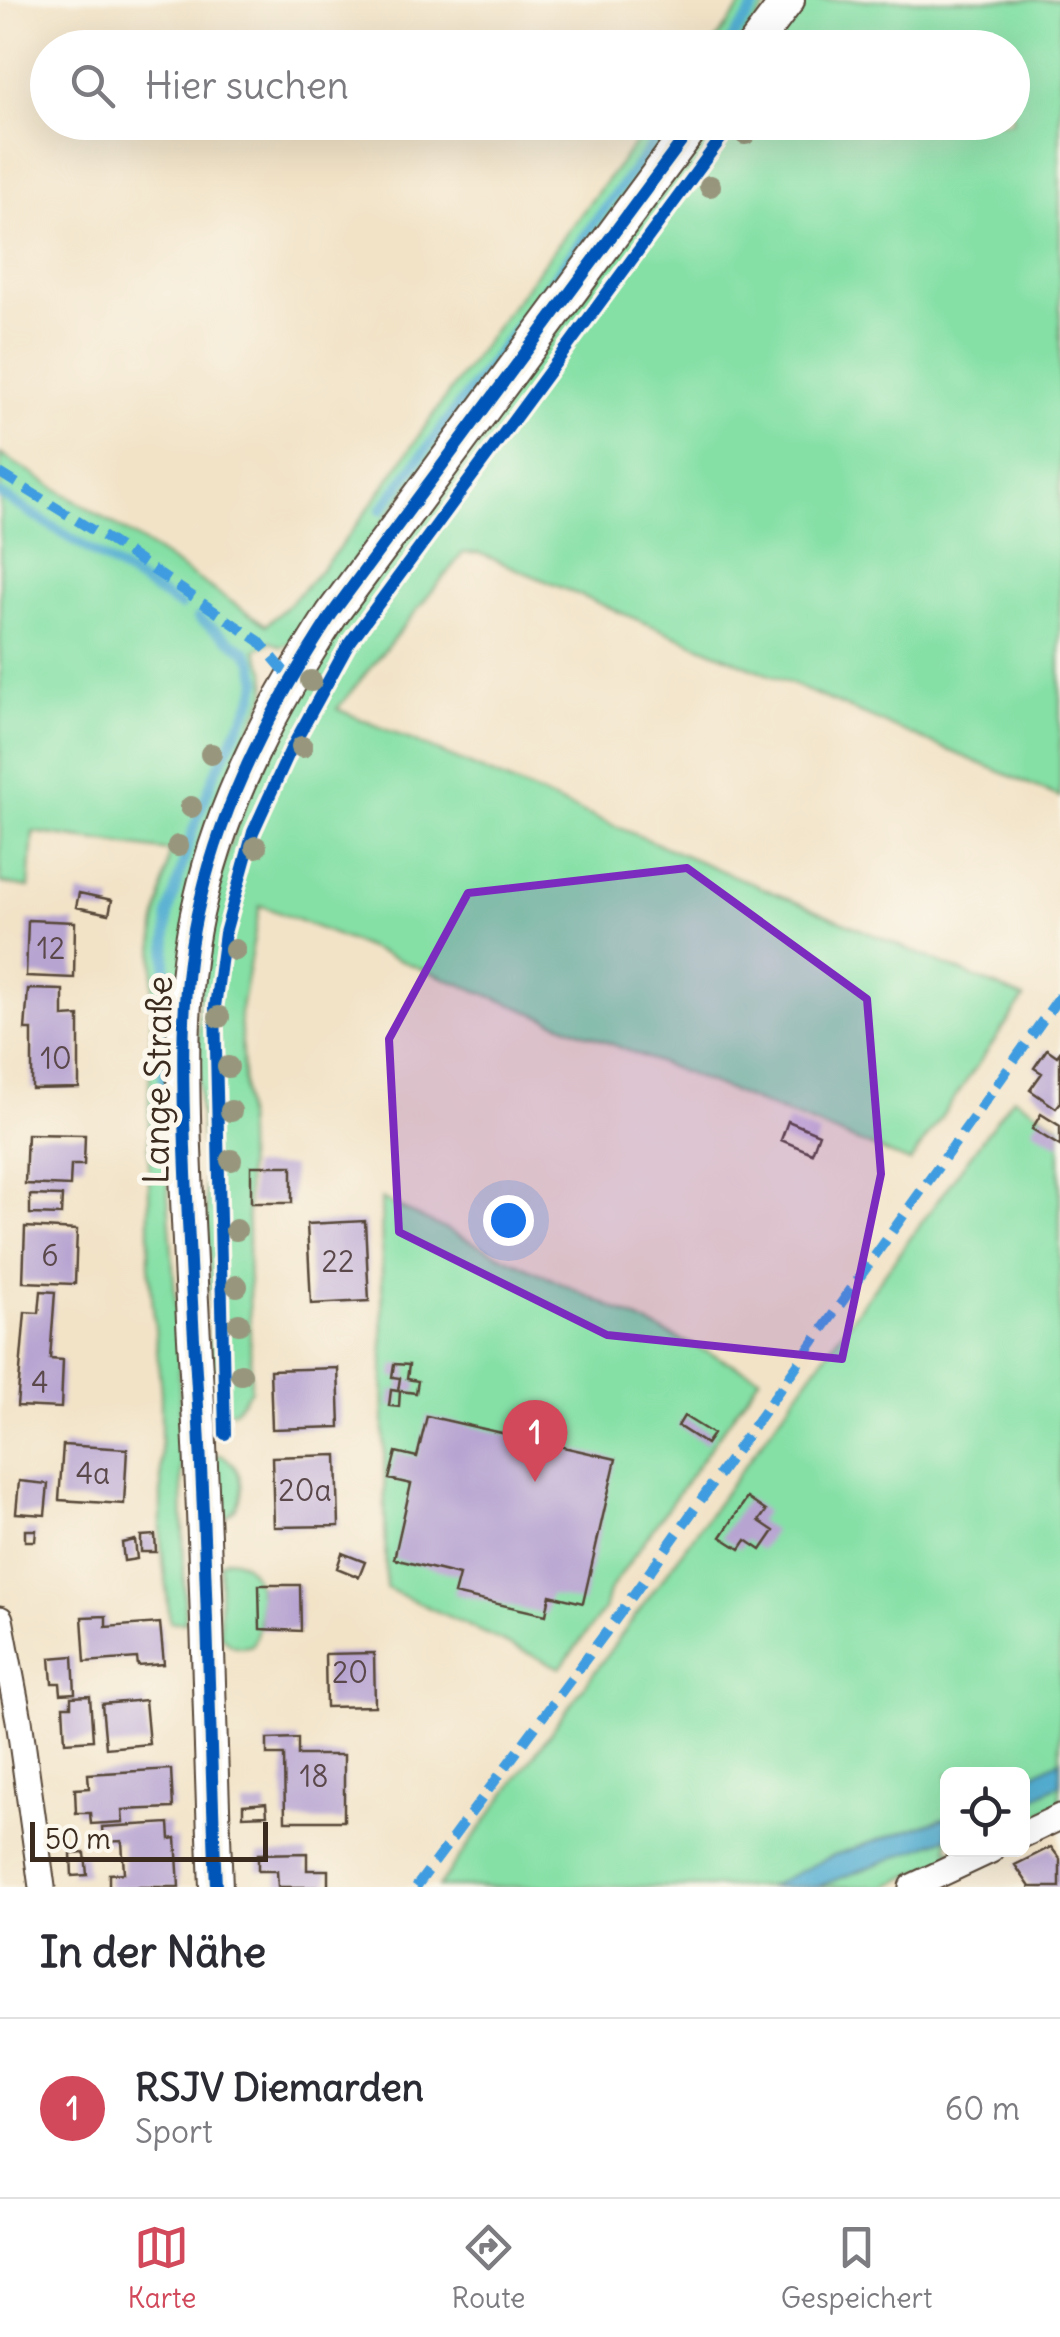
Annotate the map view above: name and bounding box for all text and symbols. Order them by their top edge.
search box [30,30,1030,140]
icon: search [65,58,120,113]
text: Hier suchen [145,62,349,109]
house number: 12 [37,929,65,967]
street label: Lange Straße [133,976,181,1184]
house number: 10 [40,1039,72,1077]
your location [483,1195,534,1246]
house number: 6 [41,1236,59,1274]
house number: 22 [322,1242,354,1280]
house number: 4 [31,1363,49,1401]
pin: 1 [502,1400,568,1482]
house number: 4a [76,1454,110,1492]
house number: 20a [278,1471,332,1509]
house number: 20 [332,1653,368,1691]
house number: 18 [299,1757,329,1795]
map controls [940,1767,1030,1857]
button: locate [940,1767,1030,1857]
scale bar [30,1817,268,1862]
text: 50 m [45,1821,111,1857]
text: In der Nähe [40,1926,266,1978]
text: RSJV Diemarden [135,2064,424,2111]
text: 1 [66,2088,79,2129]
text: 60 m [945,2088,1020,2129]
text: Sport [135,2111,213,2152]
tab: Karte [128,2220,196,2316]
tab: Route [452,2220,525,2316]
tab: Gespeichert [781,2220,932,2316]

